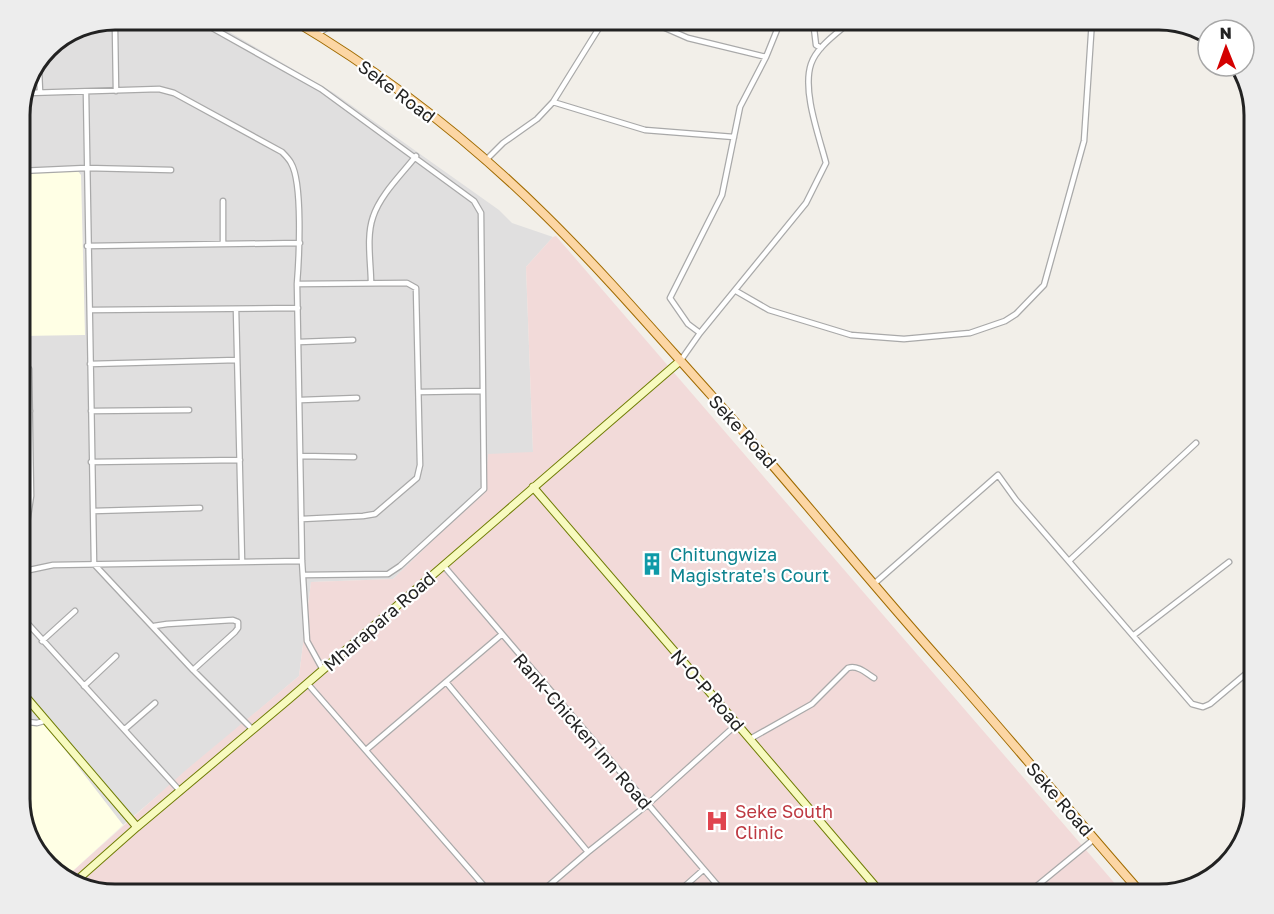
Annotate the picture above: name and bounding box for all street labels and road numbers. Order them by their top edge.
street label: Seke Road [354,55,440,127]
street label: Seke Road [704,390,782,472]
street label: Mharapara Road [319,567,439,675]
street label: N-O-P Road [667,645,749,735]
street label: Rank-Chicken Inn Road [509,648,657,814]
street label: Seke Road [1022,758,1098,840]

